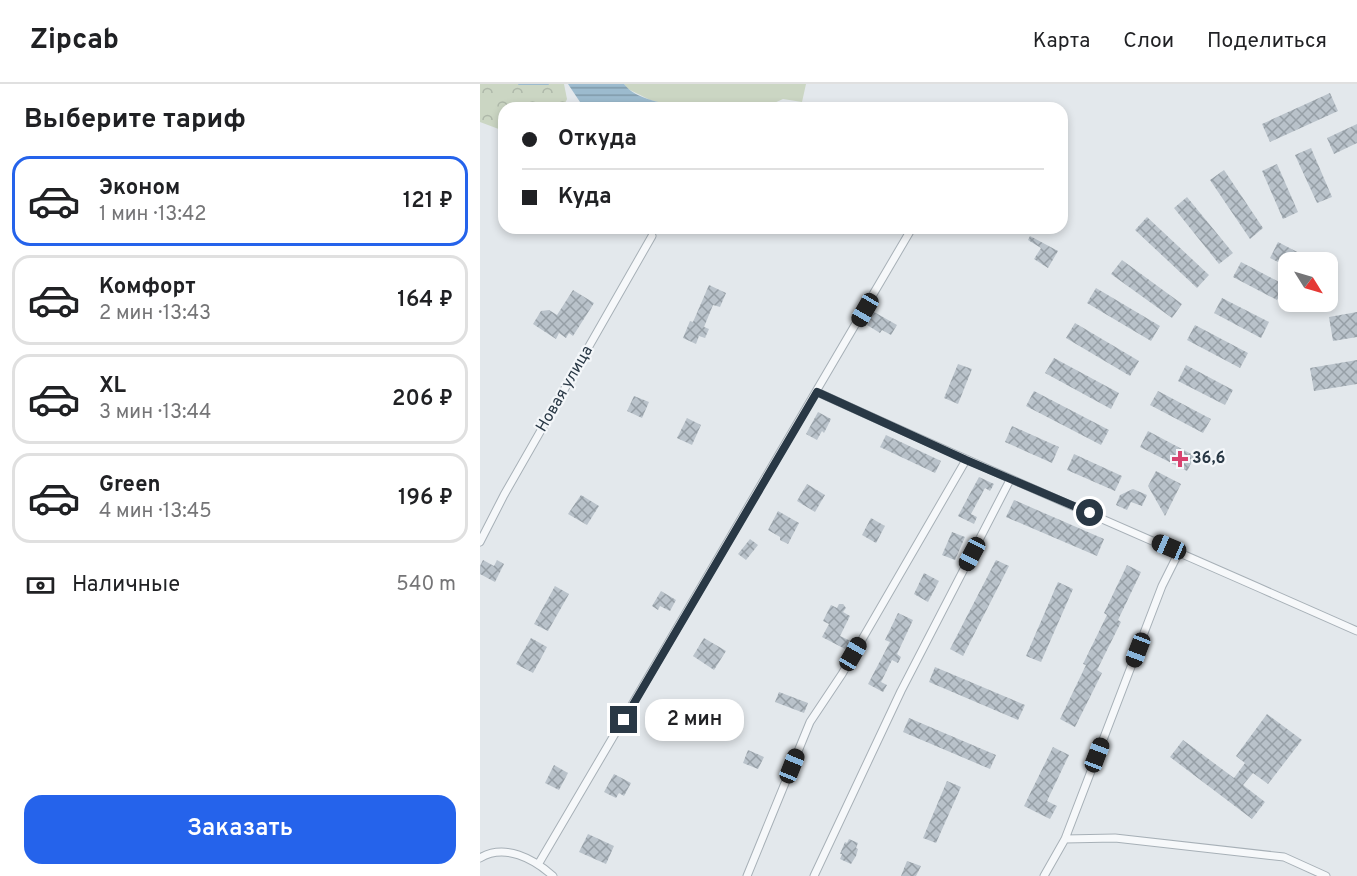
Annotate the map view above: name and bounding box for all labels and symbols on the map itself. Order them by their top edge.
north arrow [1278,252,1338,312]
car [848,290,882,330]
street label: Новая улица [532,342,598,436]
place label: 36,6 [1192,449,1225,469]
marker: 36,6 [1173,452,1187,466]
route start [1076,499,1103,526]
car [1149,532,1189,562]
car [956,534,988,574]
car [1123,630,1153,670]
car [836,634,870,674]
callout: 2 мин [645,699,744,741]
route end [610,706,637,733]
car [1082,735,1112,775]
car [777,746,807,786]

